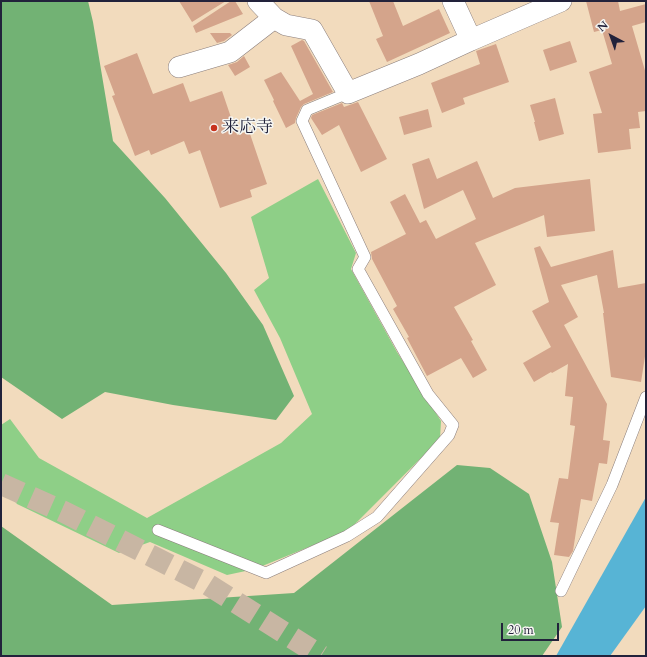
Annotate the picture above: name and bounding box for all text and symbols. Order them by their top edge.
north arrow [591,16,631,56]
text: N [594,18,611,35]
place label: 来応寺 [222,118,273,138]
marker: 来応寺 [209,123,219,133]
scale bar [503,615,561,641]
text: 20 m [508,622,534,638]

